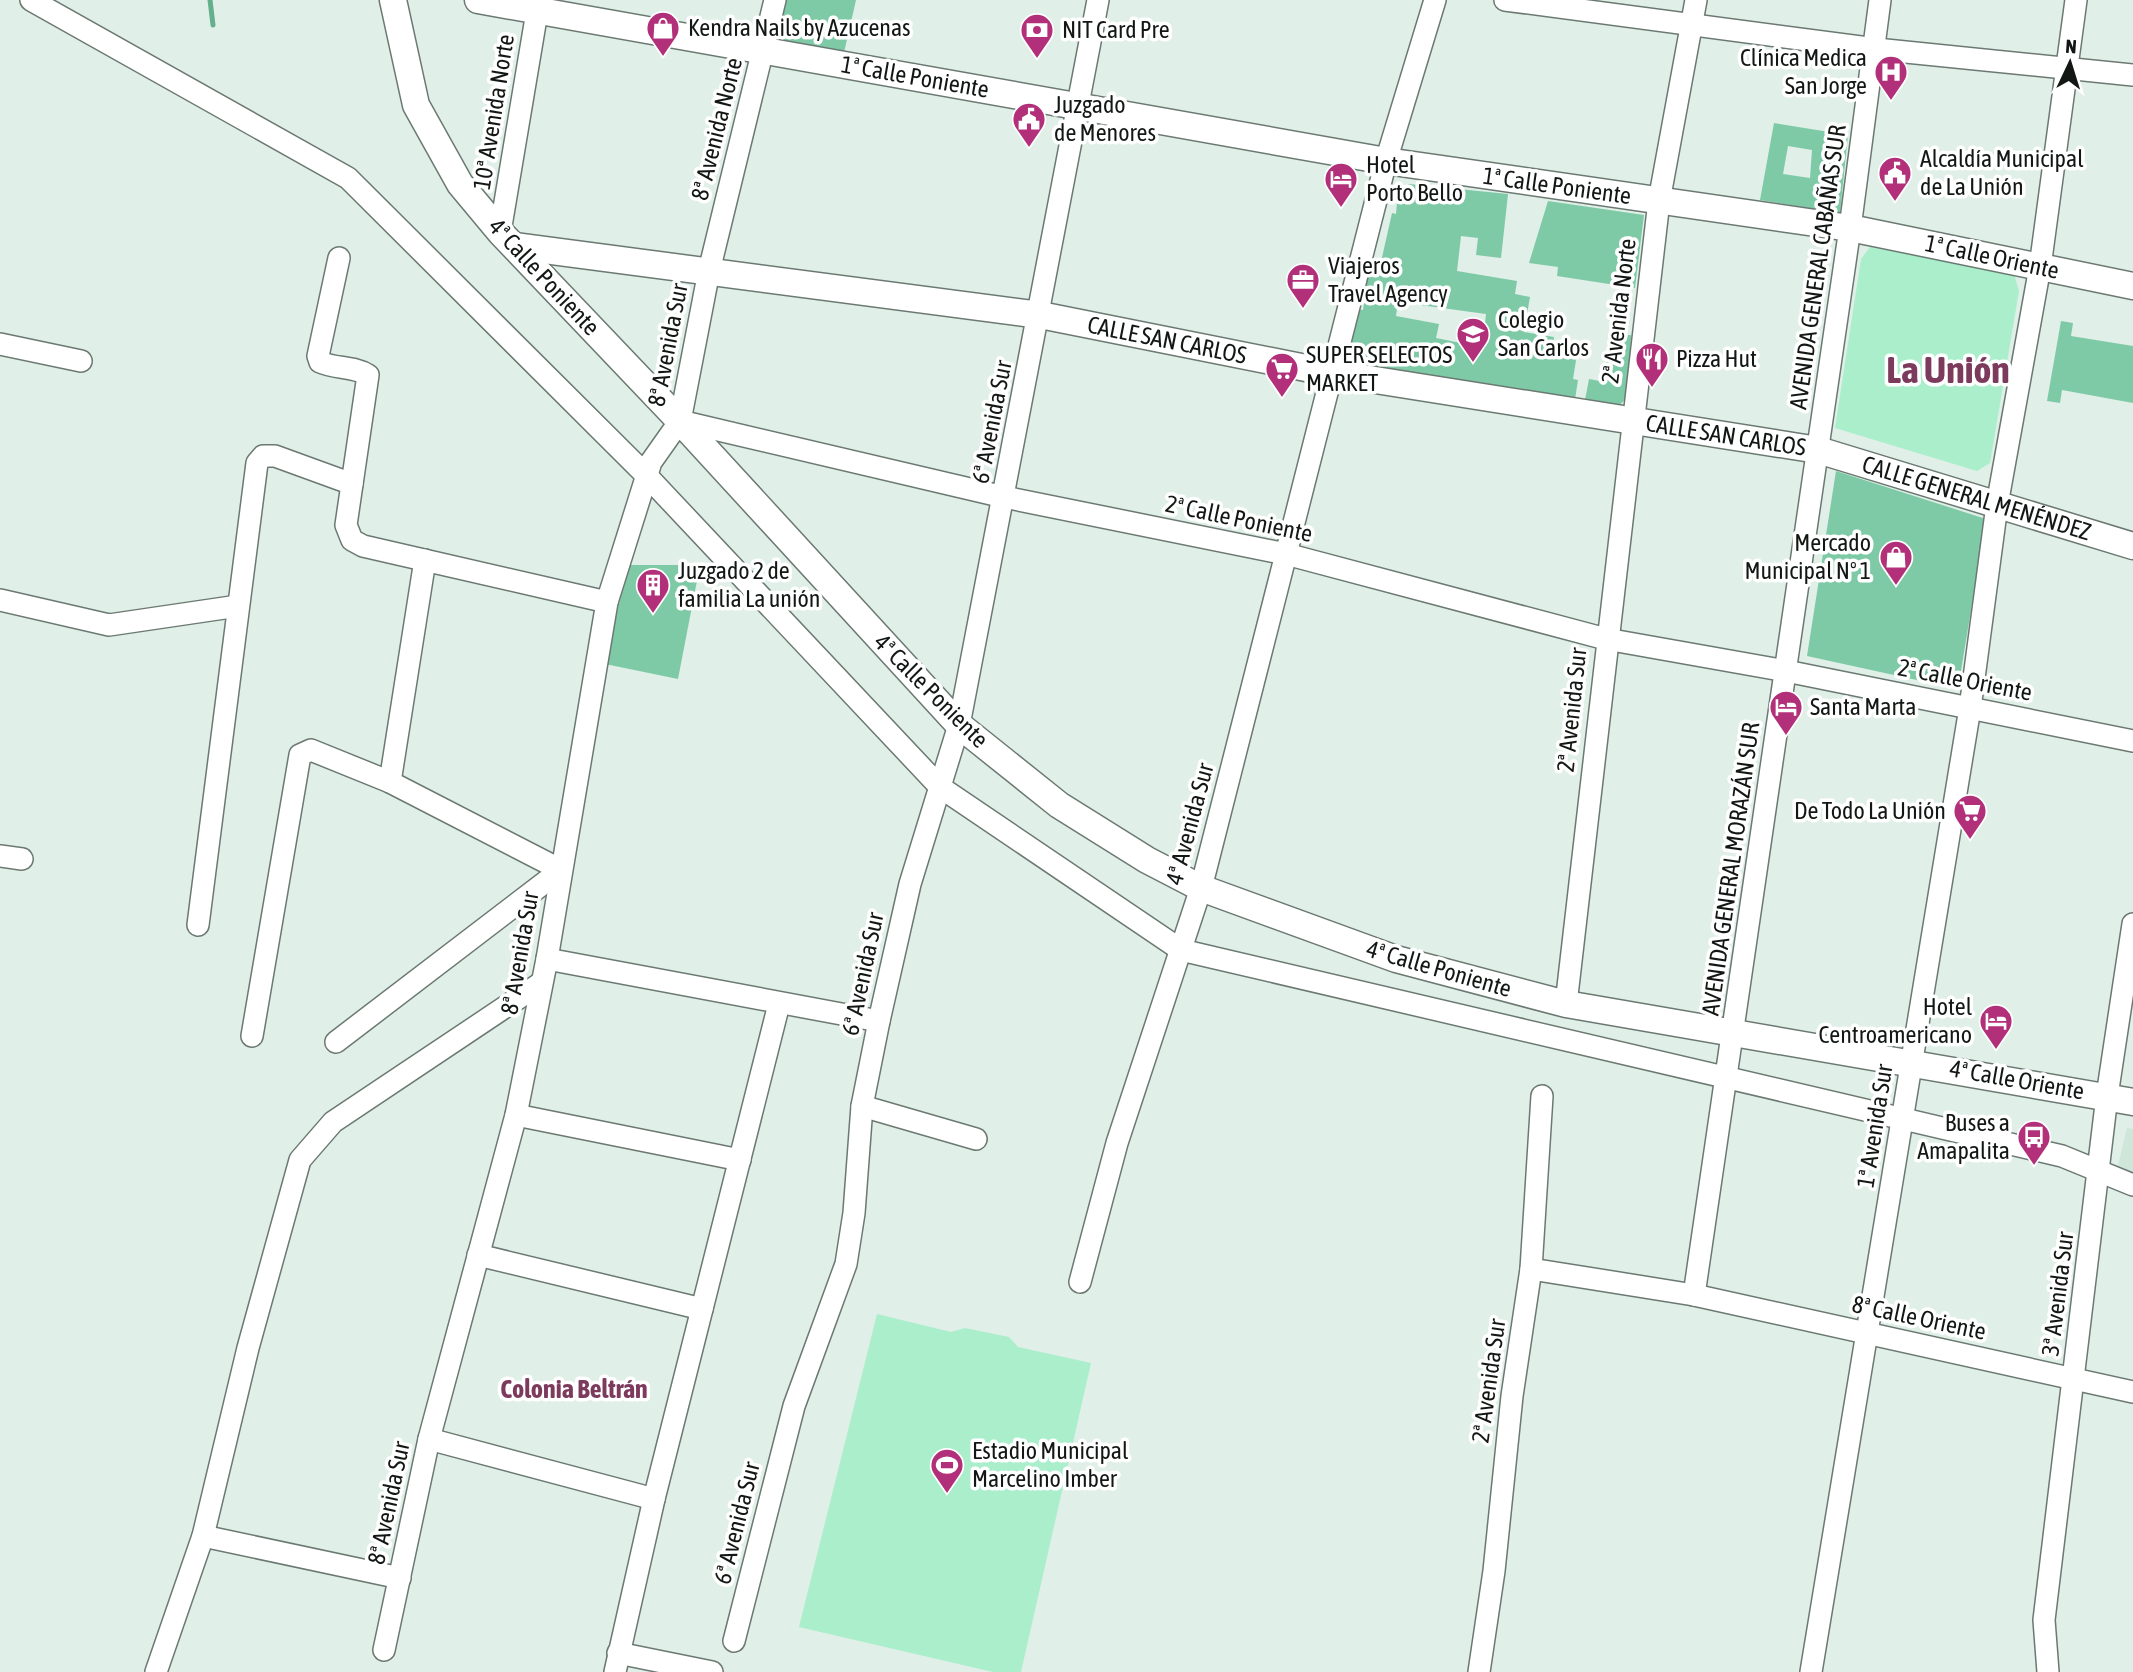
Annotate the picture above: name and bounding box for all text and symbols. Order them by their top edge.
shop icon: Kendra Nails by Azucenas [644,9,682,58]
bank icon: NIT Card Pre [1018,11,1056,60]
place label: Kendra Nails by Azucenas [688,14,911,41]
place label: NIT Card Pre [1062,16,1170,43]
north arrow [2035,28,2105,98]
street label: 10ª Avenida Norte [468,32,519,192]
text: N [2065,35,2078,57]
place label: Clínica Medica San Jorge [1740,44,1867,99]
street label: 1ª Calle Poniente [839,50,991,103]
hospital icon: Clínica Medica San Jorge [1872,53,1910,102]
street label: 8ª Avenida Norte [686,55,747,203]
place label: Juzgado de Menores [1054,91,1156,146]
public building icon: Juzgado de Menores [1010,100,1048,149]
street label: AVENIDA GENERAL CABAÑAS SUR [1784,123,1851,411]
place label: Alcaldía Municipal de La Unión [1920,145,2084,200]
place label: Hotel Porto Bello [1366,151,1463,206]
public building icon: Alcaldía Municipal de La Unión [1876,154,1914,203]
hotel icon: Hotel Porto Bello [1322,160,1360,209]
street label: 1ª Calle Poniente [1481,162,1633,209]
street label: 4ª Calle Poniente [484,213,605,340]
street label: 1ª Calle Oriente [1923,229,2061,284]
street label: 2ª Avenida Norte [1596,237,1641,385]
place label: Viajeros Travel Agency [1328,252,1448,307]
office icon: Viajeros Travel Agency [1284,261,1322,310]
street label: 8ª Avenida Sur [642,280,693,409]
place label: Colegio San Carlos [1498,306,1589,361]
street label: CALLE SAN CARLOS [1085,311,1249,369]
school or university icon: Colegio San Carlos [1454,315,1492,364]
restaurant icon: Pizza Hut [1633,340,1671,389]
place label: SUPER SELECTOS MARKET [1306,341,1452,396]
place label: Pizza Hut [1676,345,1757,372]
district label: La Unión [1886,348,2010,391]
supermarket icon: SUPER SELECTOS MARKET [1263,350,1301,399]
street label: 6ª Avenida Sur [966,357,1017,486]
street label: CALLE SAN CARLOS [1644,409,1808,461]
street label: CALLE GENERAL MENÉNDEZ [1859,450,2095,545]
street label: 2ª Calle Poniente [1163,490,1315,547]
place label: Mercado Municipal Nº 1 [1744,529,1871,584]
shop icon: Mercado Municipal Nº 1 [1877,538,1915,587]
place label: Juzgado 2 de familia La unión [678,557,820,612]
building icon: Juzgado 2 de familia La unión [634,566,672,615]
street label: 4ª Calle Poniente [869,628,994,753]
street label: 2ª Avenida Sur [1552,646,1592,773]
street label: 2ª Calle Oriente [1896,653,2034,706]
hotel icon: Santa Marta [1767,688,1805,737]
place label: Santa Marta [1810,693,1916,720]
street label: AVENIDA GENERAL MORAZÁN SUR [1697,721,1764,1017]
street label: 4ª Avenida Sur [1160,759,1219,888]
supermarket icon: De Todo La Unión [1951,792,1989,841]
place label: De Todo La Unión [1794,797,1946,824]
street label: 8ª Avenida Sur [495,888,544,1017]
street label: 6ª Avenida Sur [836,909,889,1038]
street label: 4ª Calle Poniente [1364,935,1515,1002]
place label: Hotel Centroamericano [1818,993,1973,1048]
hotel icon: Hotel Centroamericano [1977,1002,2015,1051]
street label: 4ª Calle Oriente [1948,1054,2086,1105]
street label: 1ª Avenida Sur [1851,1061,1898,1190]
place label: Buses a Amapalita [1917,1109,2010,1164]
bus stop icon: Buses a Amapalita [2015,1118,2053,1167]
street label: 3ª Avenida Sur [2037,1229,2079,1357]
street label: 8ª Calle Oriente [1850,1290,1988,1345]
street label: 2ª Avenida Sur [1466,1316,1511,1445]
district label: Colonia Beltrán [500,1374,648,1404]
place label: Estadio Municipal Marcelino Imber [972,1437,1129,1492]
street label: 8ª Avenida Sur [362,1438,415,1567]
sports icon: Estadio Municipal Marcelino Imber [928,1446,966,1495]
street label: 6ª Avenida Sur [708,1458,765,1587]

